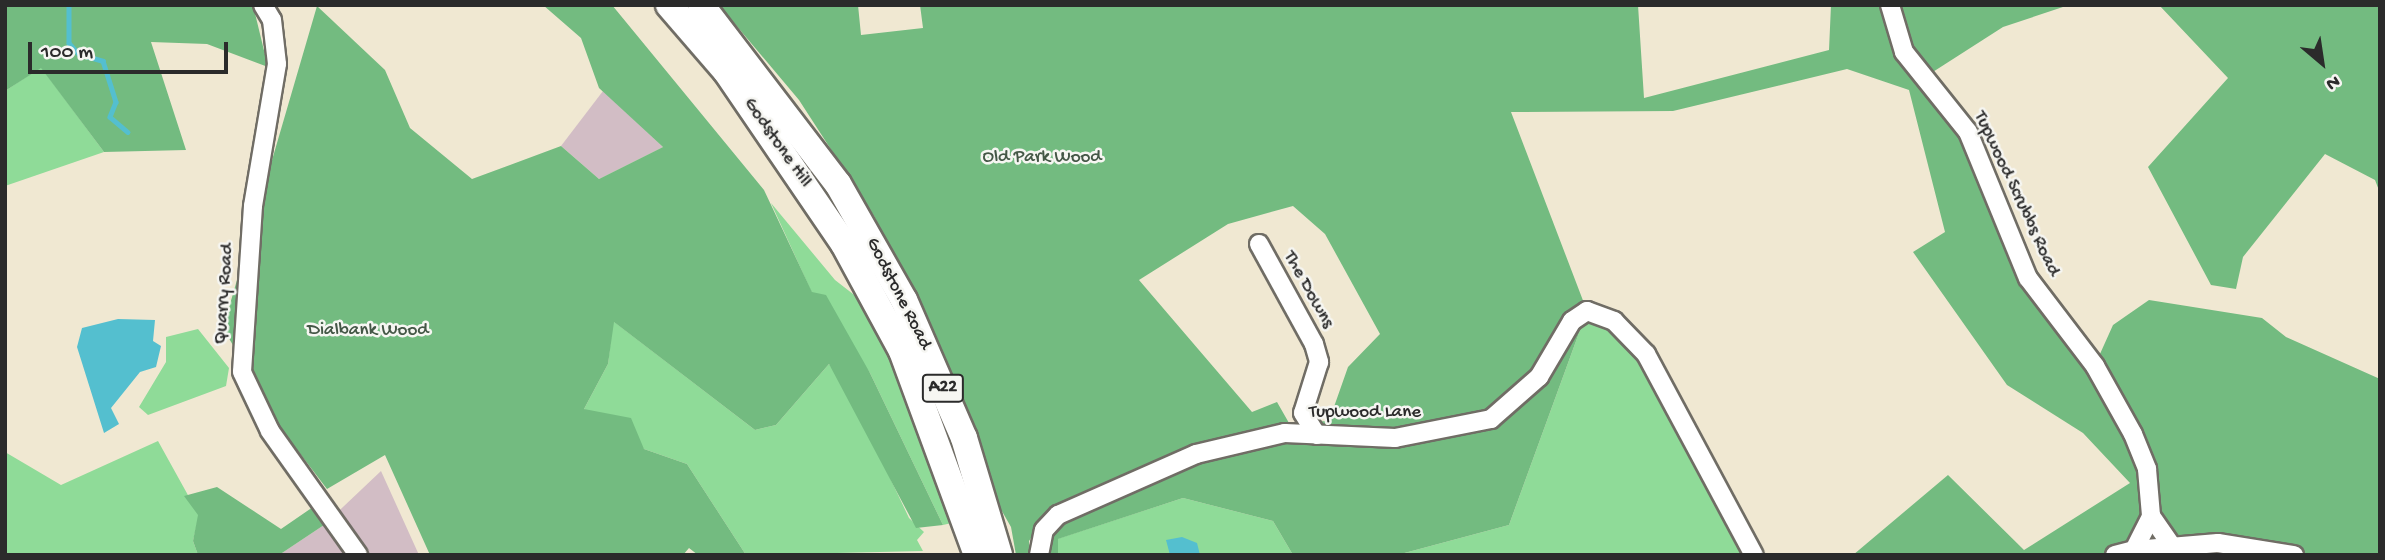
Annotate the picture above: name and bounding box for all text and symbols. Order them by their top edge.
scale bar [32,28,231,72]
north arrow [2287,28,2357,98]
text: 100 m [41,41,93,66]
text: N [2321,69,2343,95]
street label: Godstone Hill [738,94,816,192]
street label: Tupwood Scrubbs Road [1968,108,2064,280]
park label: Old Park Wood [983,147,1101,169]
street label: Godstone Road [860,234,936,354]
street label: Quarry Road [210,243,240,345]
street label: The Downs [1277,247,1339,333]
park label: Dialbank Wood [308,320,428,342]
road number: A22 [920,374,966,402]
street label: Tupwood Lane [1309,402,1421,424]

